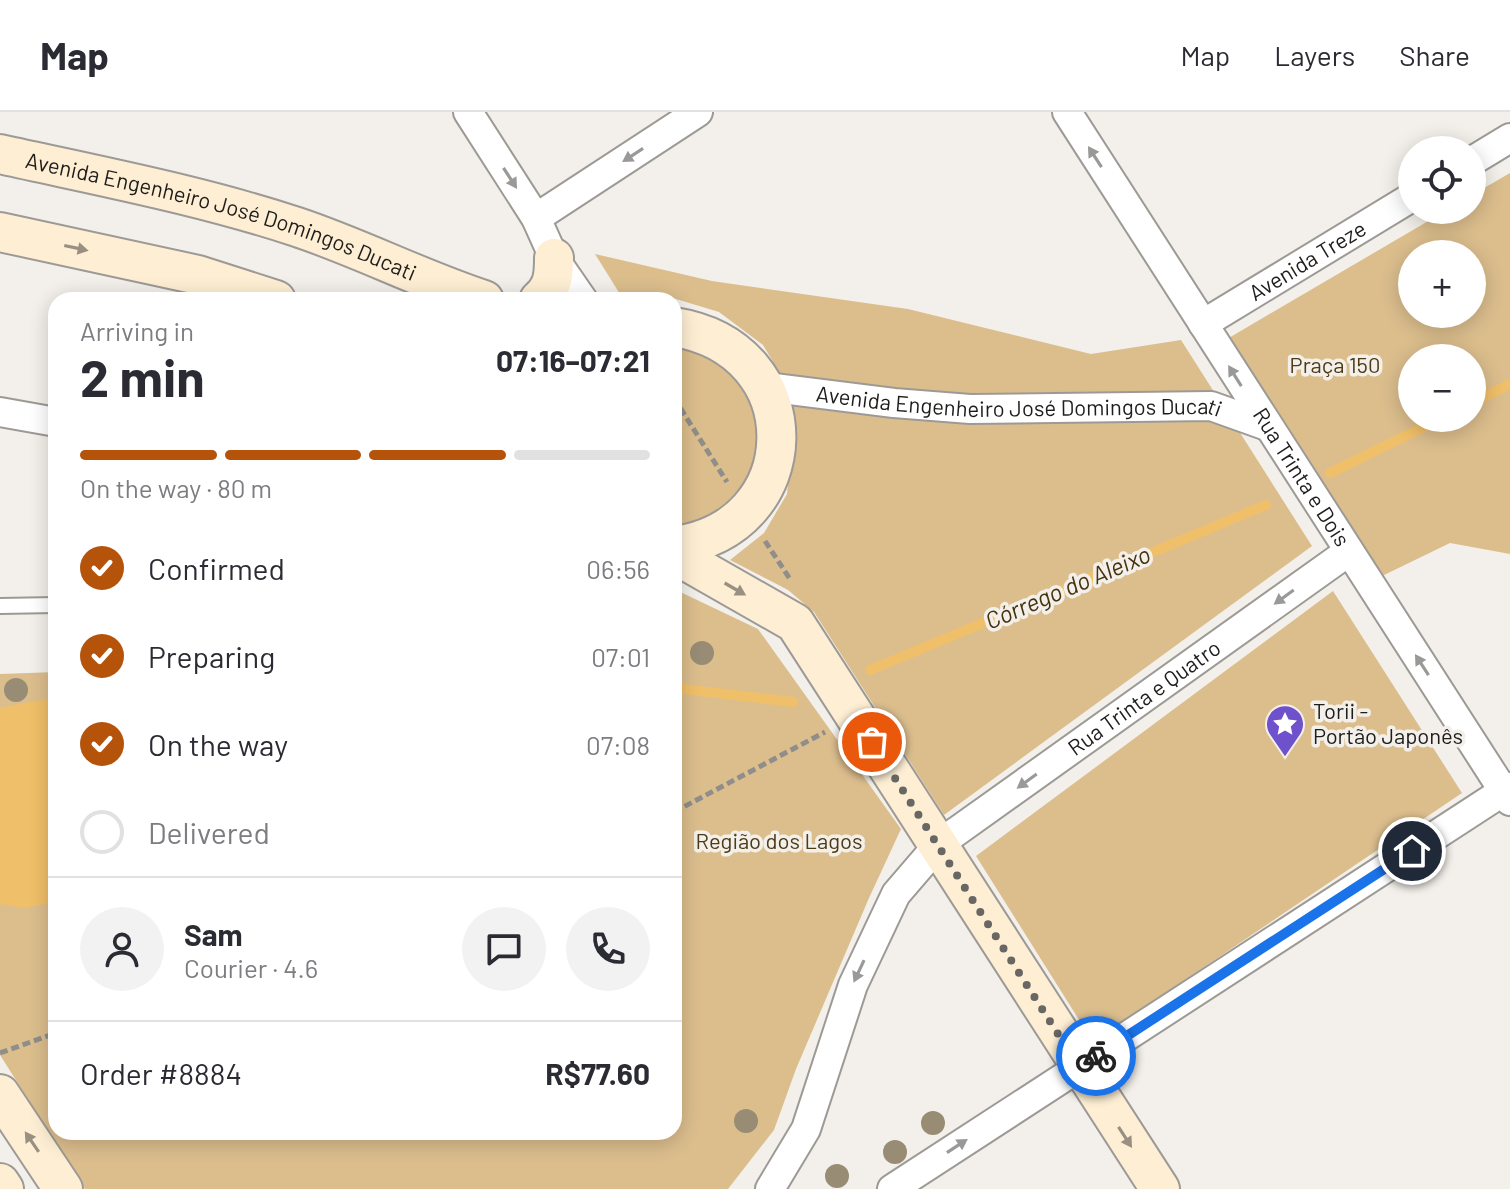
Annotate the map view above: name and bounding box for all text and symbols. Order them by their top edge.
text: Map [40,32,109,78]
text: Map [1180,38,1230,72]
text: Layers [1274,38,1355,72]
text: Share [1399,38,1470,72]
map controls [1398,136,1486,432]
button: locate [1398,136,1486,224]
street label: Avenida Engenheiro José Domingos Ducati [24,146,421,285]
one-way arrow [1088,146,1103,167]
one-way arrow [622,147,644,161]
one-way arrow [502,167,517,188]
street label: Avenida Treze [1243,214,1370,305]
button: + [1398,240,1486,328]
one-way arrow [64,242,89,255]
text: Arriving in [80,315,194,346]
text: 07:16–07:21 [496,342,650,378]
button: − [1398,344,1486,432]
text: 2 min [80,345,205,407]
park label: Praça 150 [1290,351,1380,377]
one-way arrow [1229,365,1243,387]
street label: Avenida Engenheiro José Domingos Ducati [815,379,1226,421]
street label: Rua Trinta e Dois [1249,402,1357,551]
text: On the way · 80 m [80,472,272,503]
water label: Córrego do Aleixo [980,539,1154,635]
icon: check [80,546,124,590]
text: Confirmed [148,550,285,586]
text: 06:56 [586,553,650,584]
one-way arrow [724,582,746,596]
one-way arrow [1274,589,1295,604]
icon: check [80,634,124,678]
street label: Rua Trinta e Quatro [1062,634,1225,760]
text: Preparing [148,638,275,674]
text: 07:01 [591,641,650,672]
one-way arrow [1415,654,1429,676]
place label: Torii - Portão Japonês [1313,697,1463,748]
place icon: Torii - Portão Japonês [1264,703,1306,758]
pin [838,708,906,776]
icon: bag [850,720,894,764]
icon: check [80,722,124,766]
text: On the way [148,726,288,762]
text: 07:08 [586,729,650,760]
one-way arrow [1017,773,1038,788]
text: Delivered [148,814,270,850]
pin [1378,817,1446,885]
park label: Região dos Lagos [695,827,863,853]
icon: home [1390,829,1434,873]
button: person [80,907,164,991]
button: chat [462,907,546,991]
button: phone [566,907,650,991]
text: Sam [184,916,243,952]
text: Courier · 4.6 [184,952,318,983]
one-way arrow [852,960,866,983]
courier [1056,1016,1136,1096]
icon: bike [1074,1034,1118,1078]
text: Order #8884 [80,1055,242,1091]
text: R$77.60 [545,1055,650,1091]
one-way arrow [1117,1126,1132,1147]
one-way arrow [24,1131,39,1152]
one-way arrow [947,1139,968,1154]

